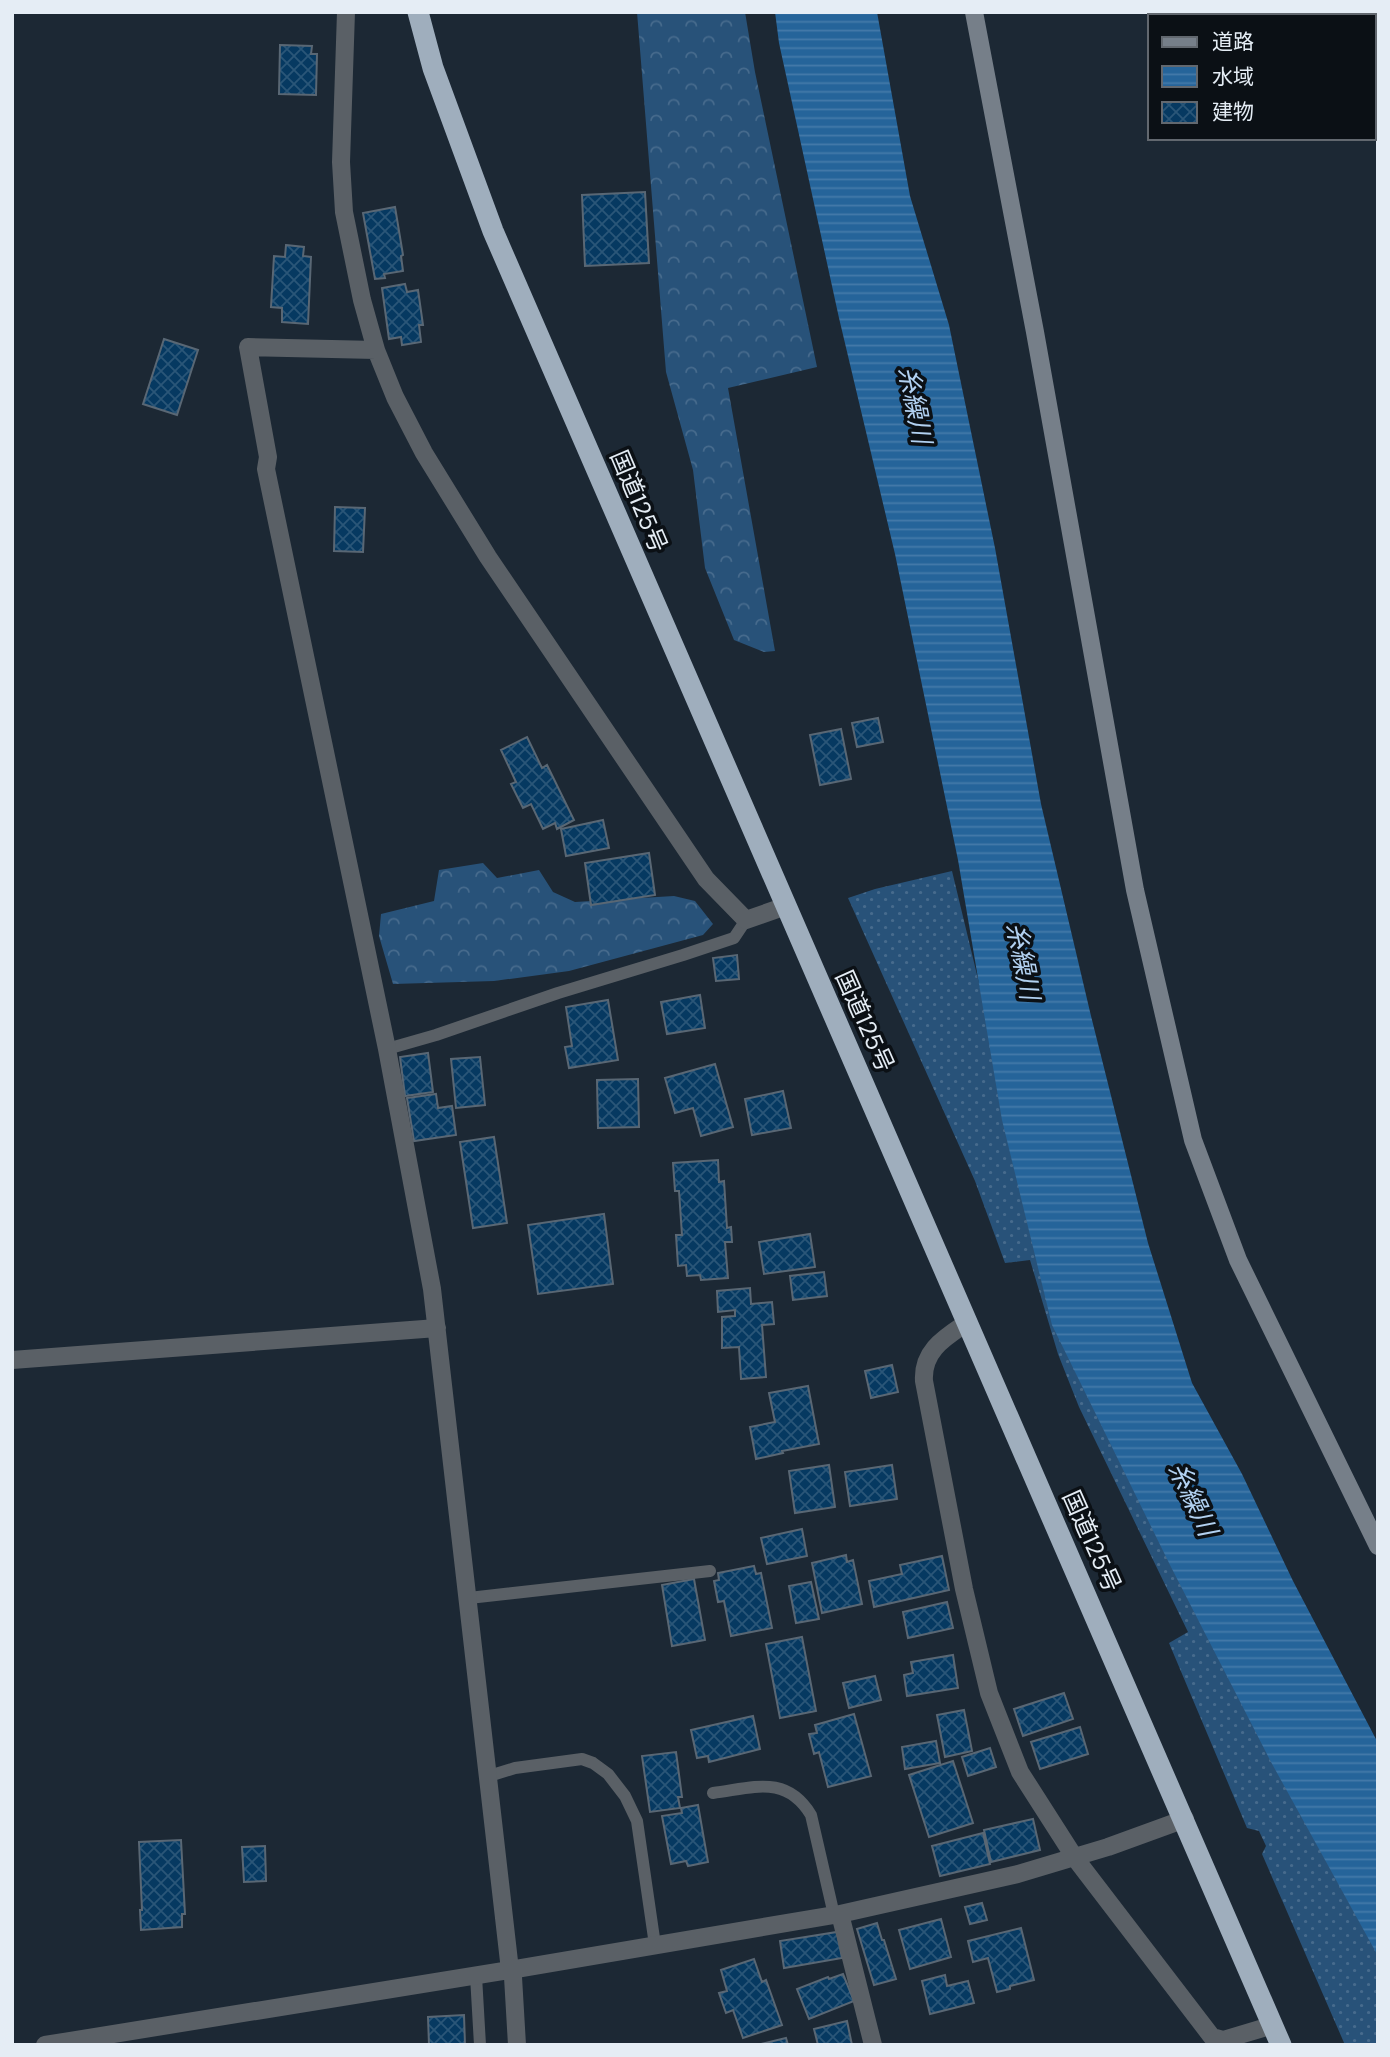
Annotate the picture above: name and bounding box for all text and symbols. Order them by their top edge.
legend [1148,14,1376,140]
text: 道路 [1212,28,1254,56]
text: 水域 [1212,63,1254,91]
text: 建物 [1212,98,1254,126]
water label: 糸繰川 [891,363,940,449]
street label: 国道125号 [604,445,674,557]
water label: 糸繰川 [999,919,1048,1005]
street label: 国道125号 [829,965,901,1077]
water label: 糸繰川 [1161,1456,1226,1544]
street label: 国道125号 [1056,1485,1128,1597]

